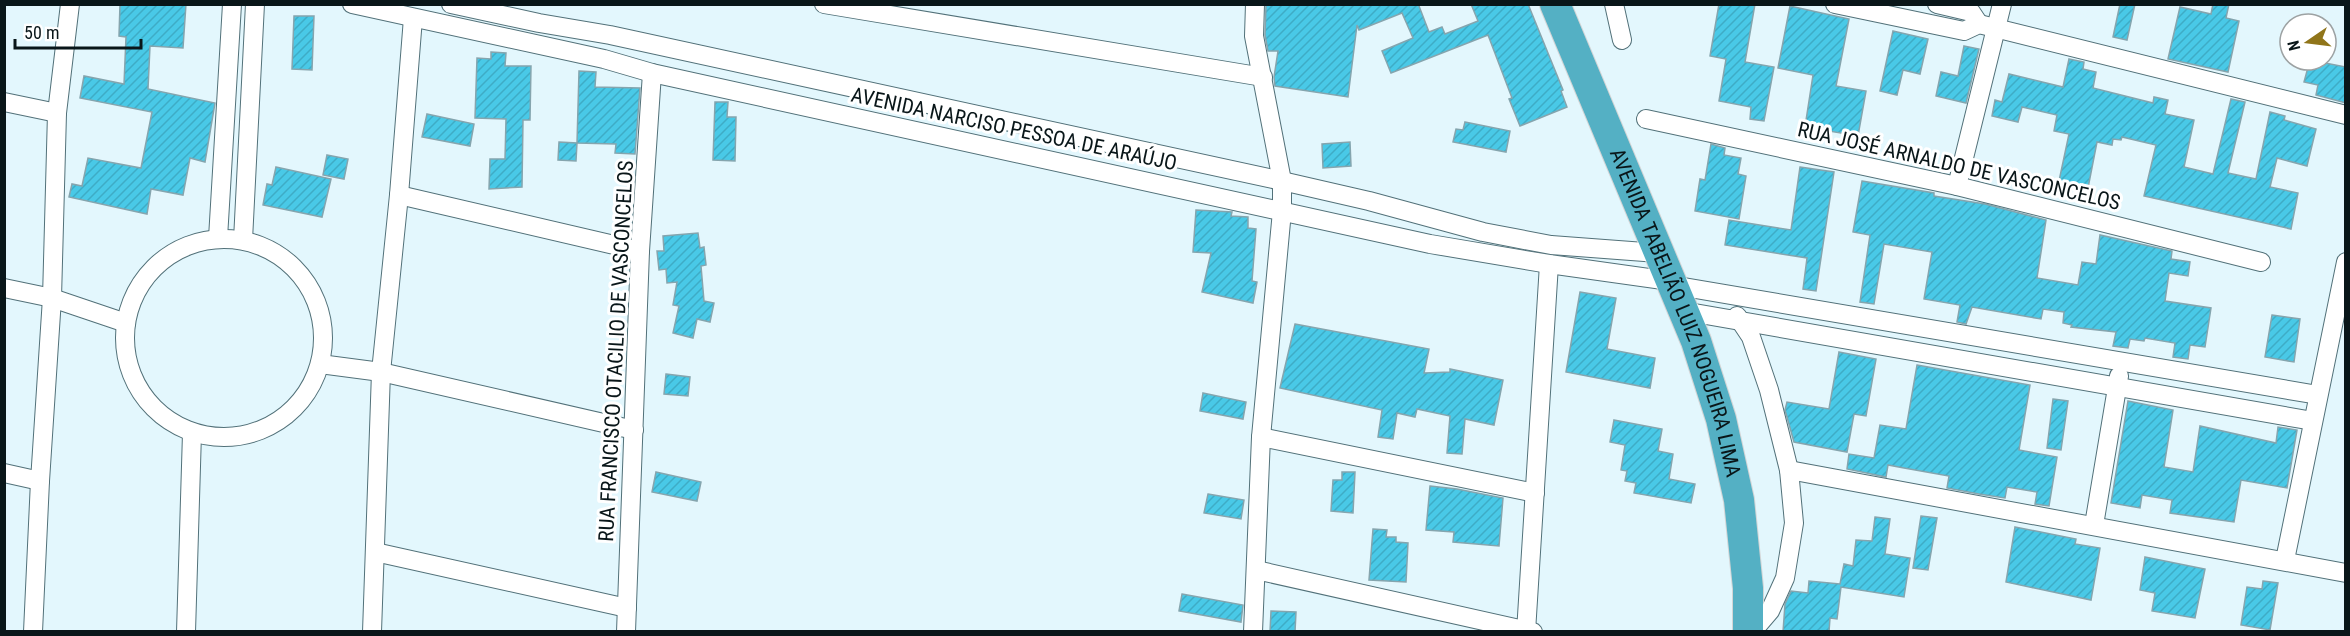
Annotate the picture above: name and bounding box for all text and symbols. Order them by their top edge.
scale bar [15,12,141,50]
north arrow [2278,12,2338,72]
text: 50 m [24,22,59,43]
text: N [2284,38,2304,53]
street label: AVENIDA NARCISO PESSOA DE ARAÚJO [849,83,1179,175]
street label: RUA JOSÉ ARNALDO DE VASCONCELOS [1795,117,2123,215]
street label: AVENIDA TABELIÃO LUIZ NOGUEIRA LIMA [1605,145,1746,479]
street label: RUA FRANCISCO OTACILIO DE VASCONCELOS [594,160,638,542]

